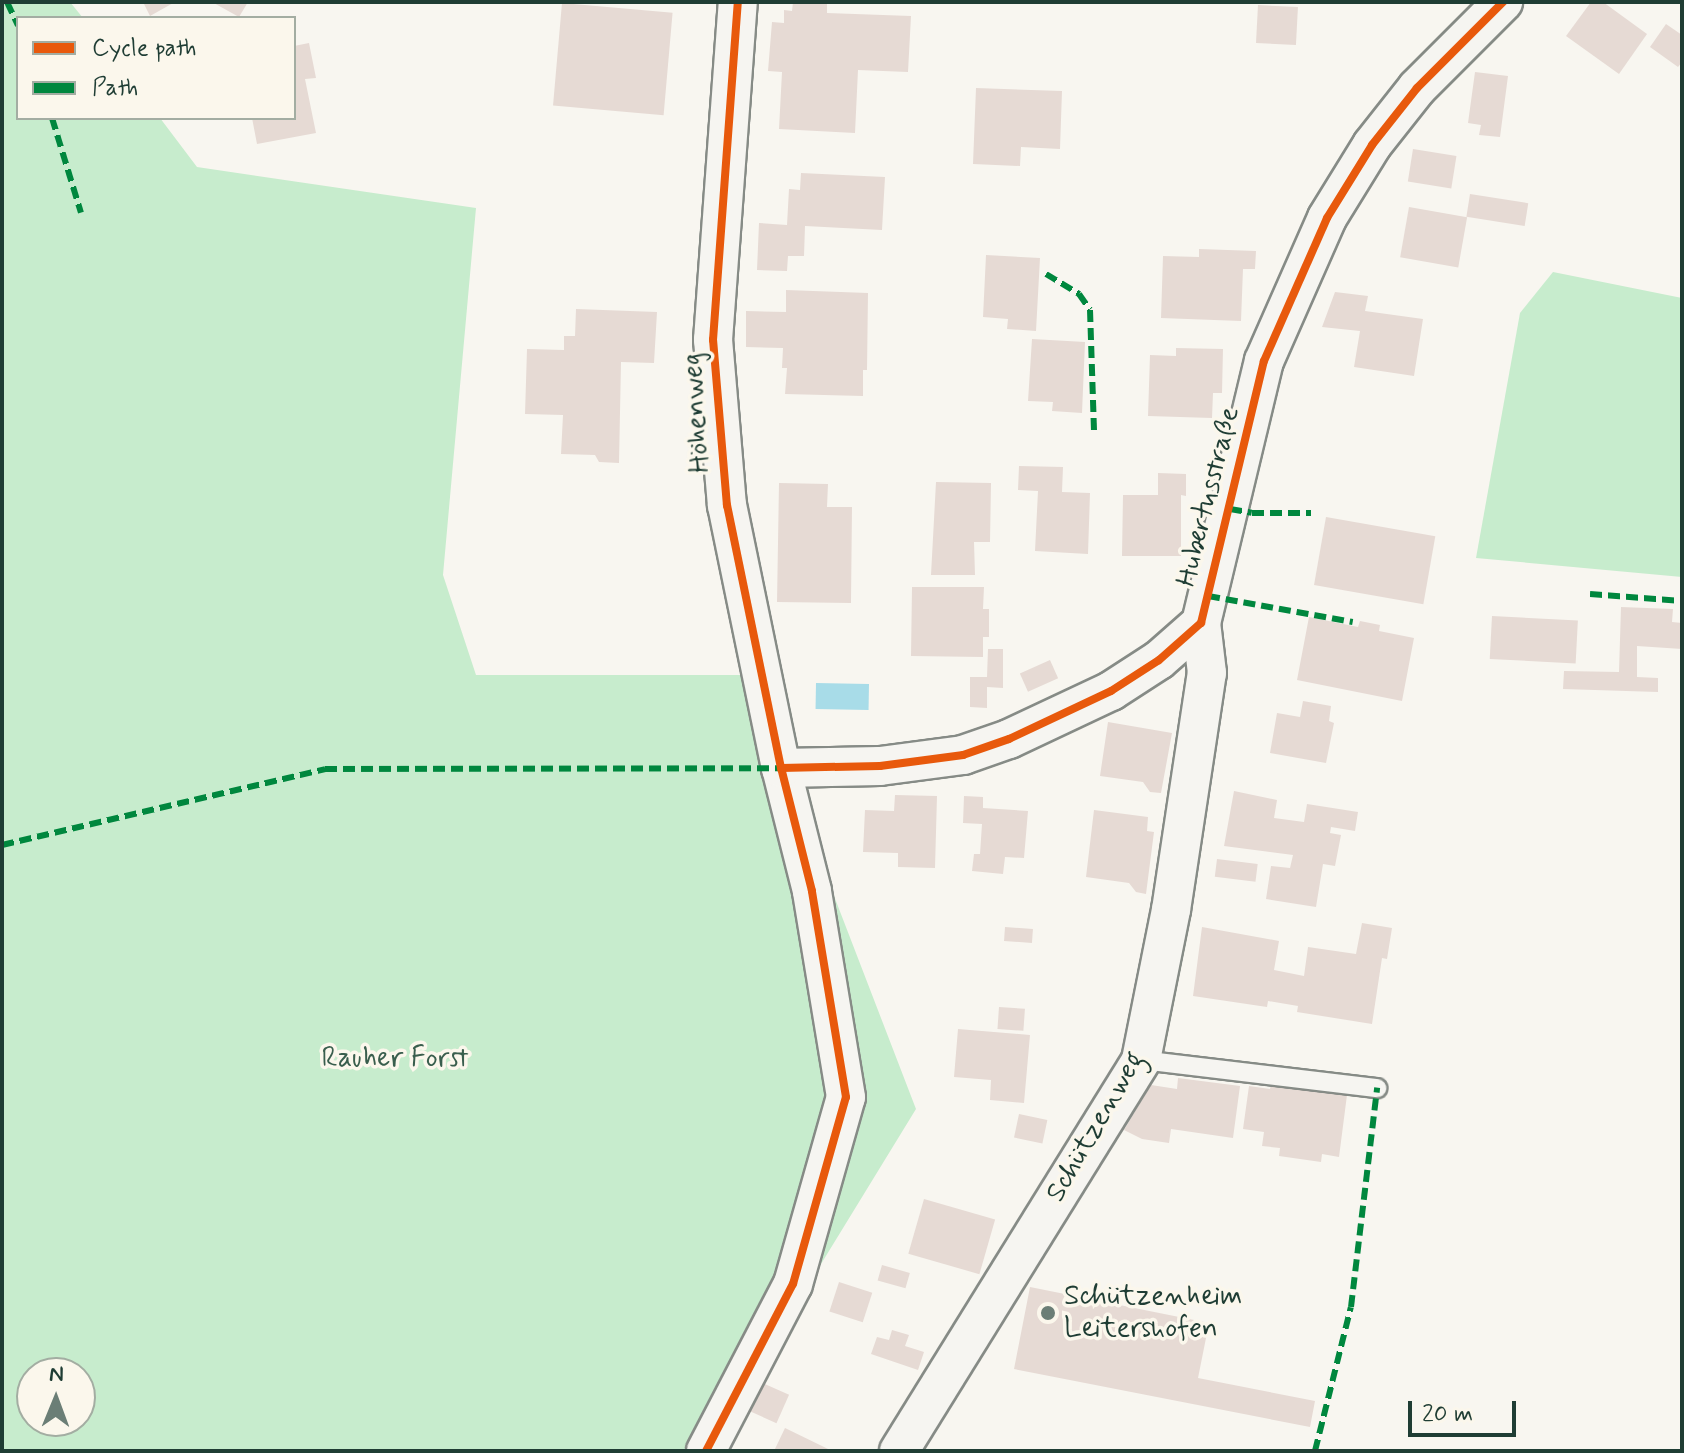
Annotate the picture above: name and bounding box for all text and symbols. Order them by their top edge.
legend [16,16,296,120]
text: Cycle path [92,33,197,64]
text: Path [92,73,138,104]
street label: Höhenweg [676,352,718,474]
street label: Hubertusstraße [1170,404,1248,590]
park label: Rauher Forst [321,1042,469,1076]
street label: Schützenweg [1039,1046,1153,1208]
place label: Schützenheim Leitershofen [1064,1280,1242,1346]
marker: Schützenheim Leitershofen [1039,1304,1057,1322]
north arrow [16,1357,96,1437]
text: N [49,1361,64,1389]
scale bar [1412,1385,1520,1435]
text: 20 m [1422,1399,1473,1430]

